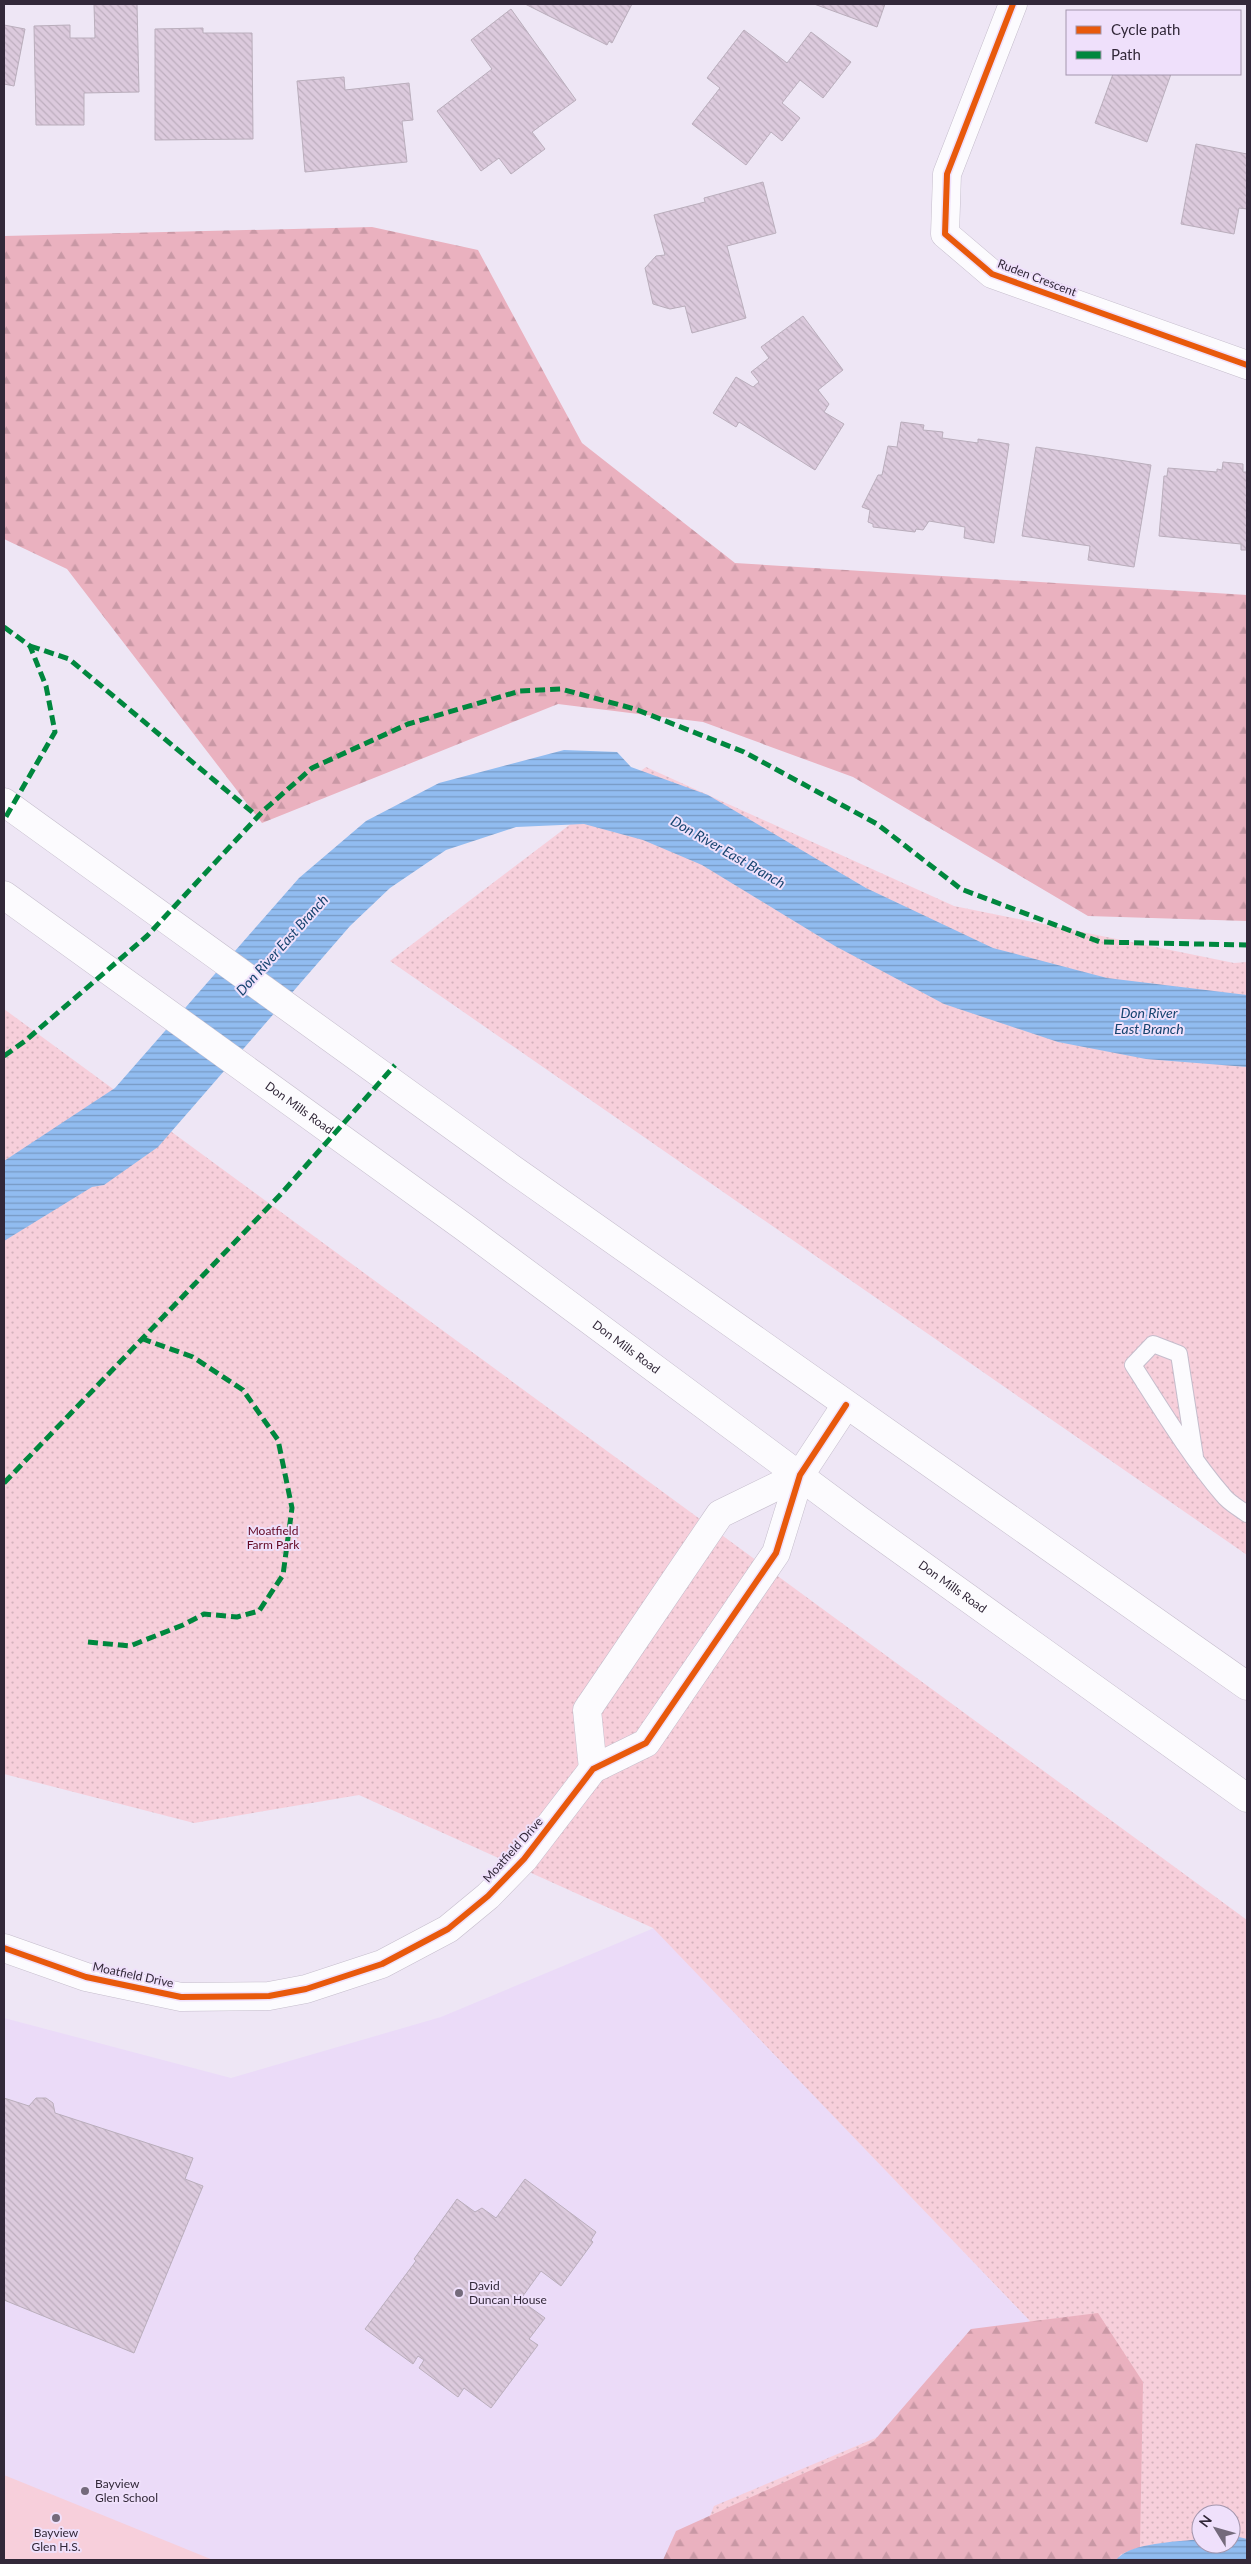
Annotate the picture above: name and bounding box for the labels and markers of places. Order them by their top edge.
place label: David Duncan House [469,2278,547,2307]
marker: David Duncan House [453,2287,465,2299]
place label: Bayview Glen School [95,2476,158,2505]
marker: Bayview Glen School [79,2485,91,2497]
marker: Bayview Glen H.S. [50,2512,62,2524]
place label: Bayview Glen H.S. [32,2525,81,2554]

